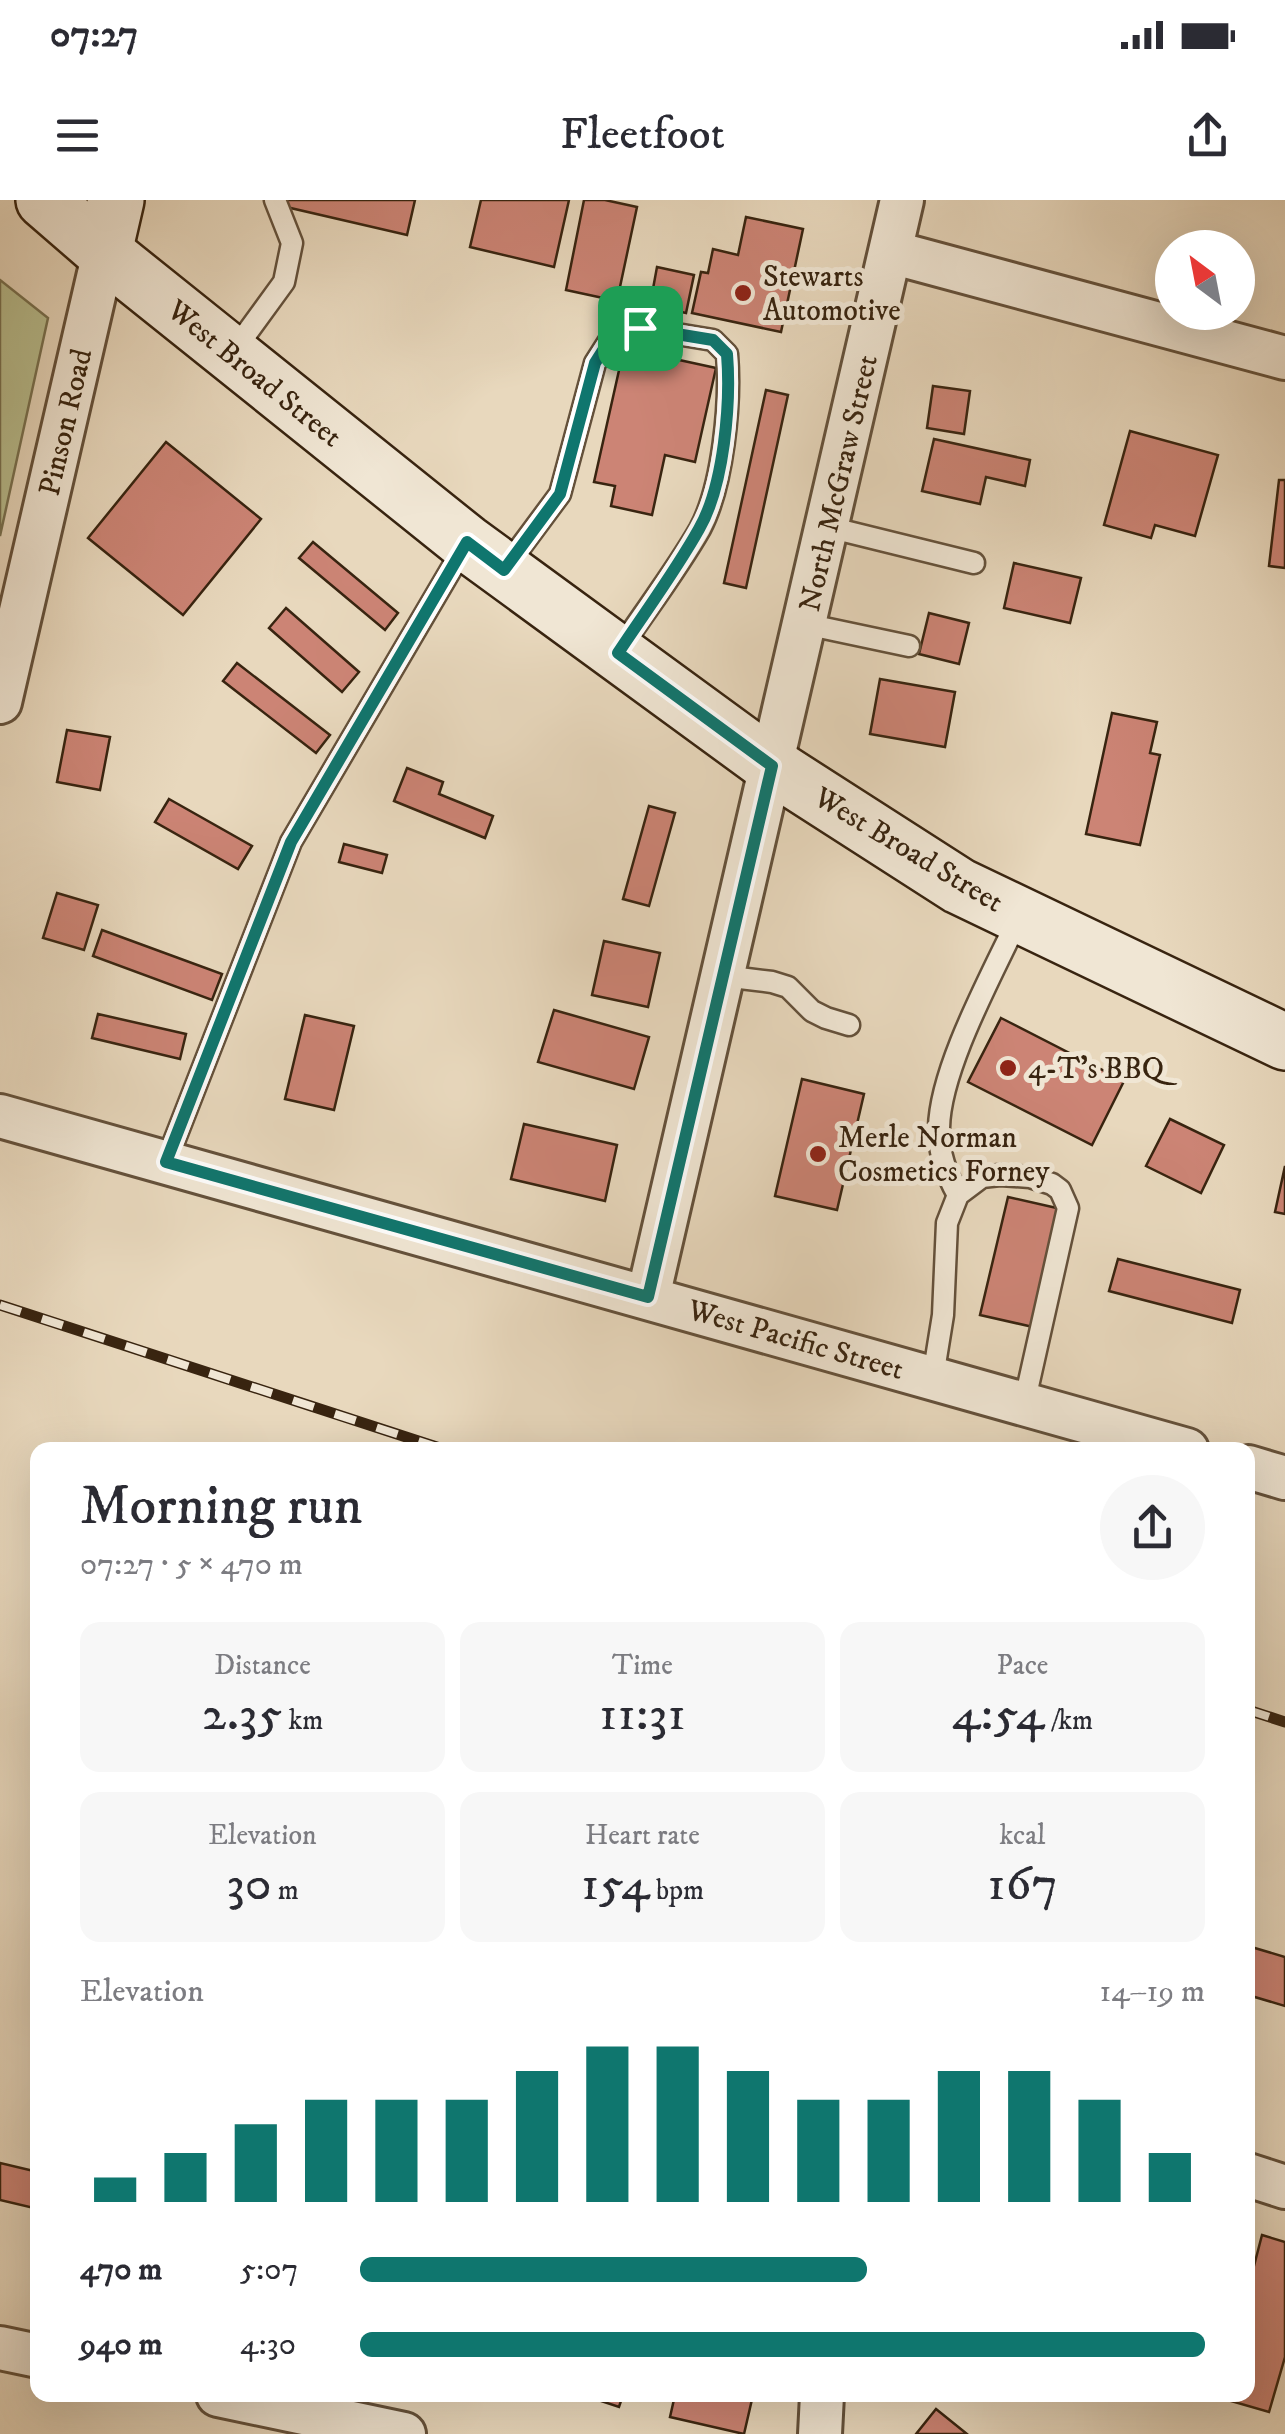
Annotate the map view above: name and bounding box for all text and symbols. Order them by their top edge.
text: 07:27 [50,11,138,59]
text: Fleetfoot [560,107,725,163]
icon: menu [50,108,105,163]
icon: share [1180,108,1235,163]
north arrow [1155,230,1255,330]
map controls [1155,230,1255,330]
place label: Stewarts Automotive [763,259,901,330]
marker: Stewarts Automotive [732,282,754,304]
pin [598,286,683,371]
street label: West Broad Street [158,292,349,456]
icon: arrive [613,301,668,356]
street label: Pinson Road [32,345,101,499]
street label: North McGraw Street [792,351,887,615]
street label: West Broad Street [806,779,1010,921]
place label: 4-T's BBQ [1028,1051,1178,1088]
marker: 4-T's BBQ [997,1057,1019,1079]
place label: Merle Norman Cosmetics Forney [838,1120,1050,1191]
marker: Merle Norman Cosmetics Forney [807,1143,829,1165]
street label: West Pacific Street [683,1292,908,1389]
text: Morning run [80,1473,362,1542]
button: share [1100,1475,1205,1580]
text: 07:27 · 5 × 470 m [80,1545,303,1585]
text: Distance [214,1648,311,1683]
text: Time [612,1648,673,1683]
text: Pace [997,1648,1048,1683]
text: 2.35 [202,1683,282,1746]
text: 11:31 [599,1683,686,1746]
text: 4:54 [952,1683,1045,1746]
text: km [282,1703,323,1738]
text: /km [1045,1703,1093,1738]
text: Elevation [208,1818,317,1853]
text: Heart rate [585,1818,700,1853]
text: kcal [1000,1818,1045,1853]
text: 30 [226,1853,272,1916]
text: 154 [581,1853,650,1916]
text: 167 [987,1853,1058,1916]
text: m [272,1873,299,1908]
text: bpm [650,1873,704,1908]
text: Elevation [80,1972,204,2012]
text: 14–19 m [1099,1972,1205,2012]
text: 470 m [80,2250,162,2290]
text: 5:07 [240,2250,298,2290]
text: 940 m [80,2325,163,2365]
text: 4:30 [240,2325,296,2365]

